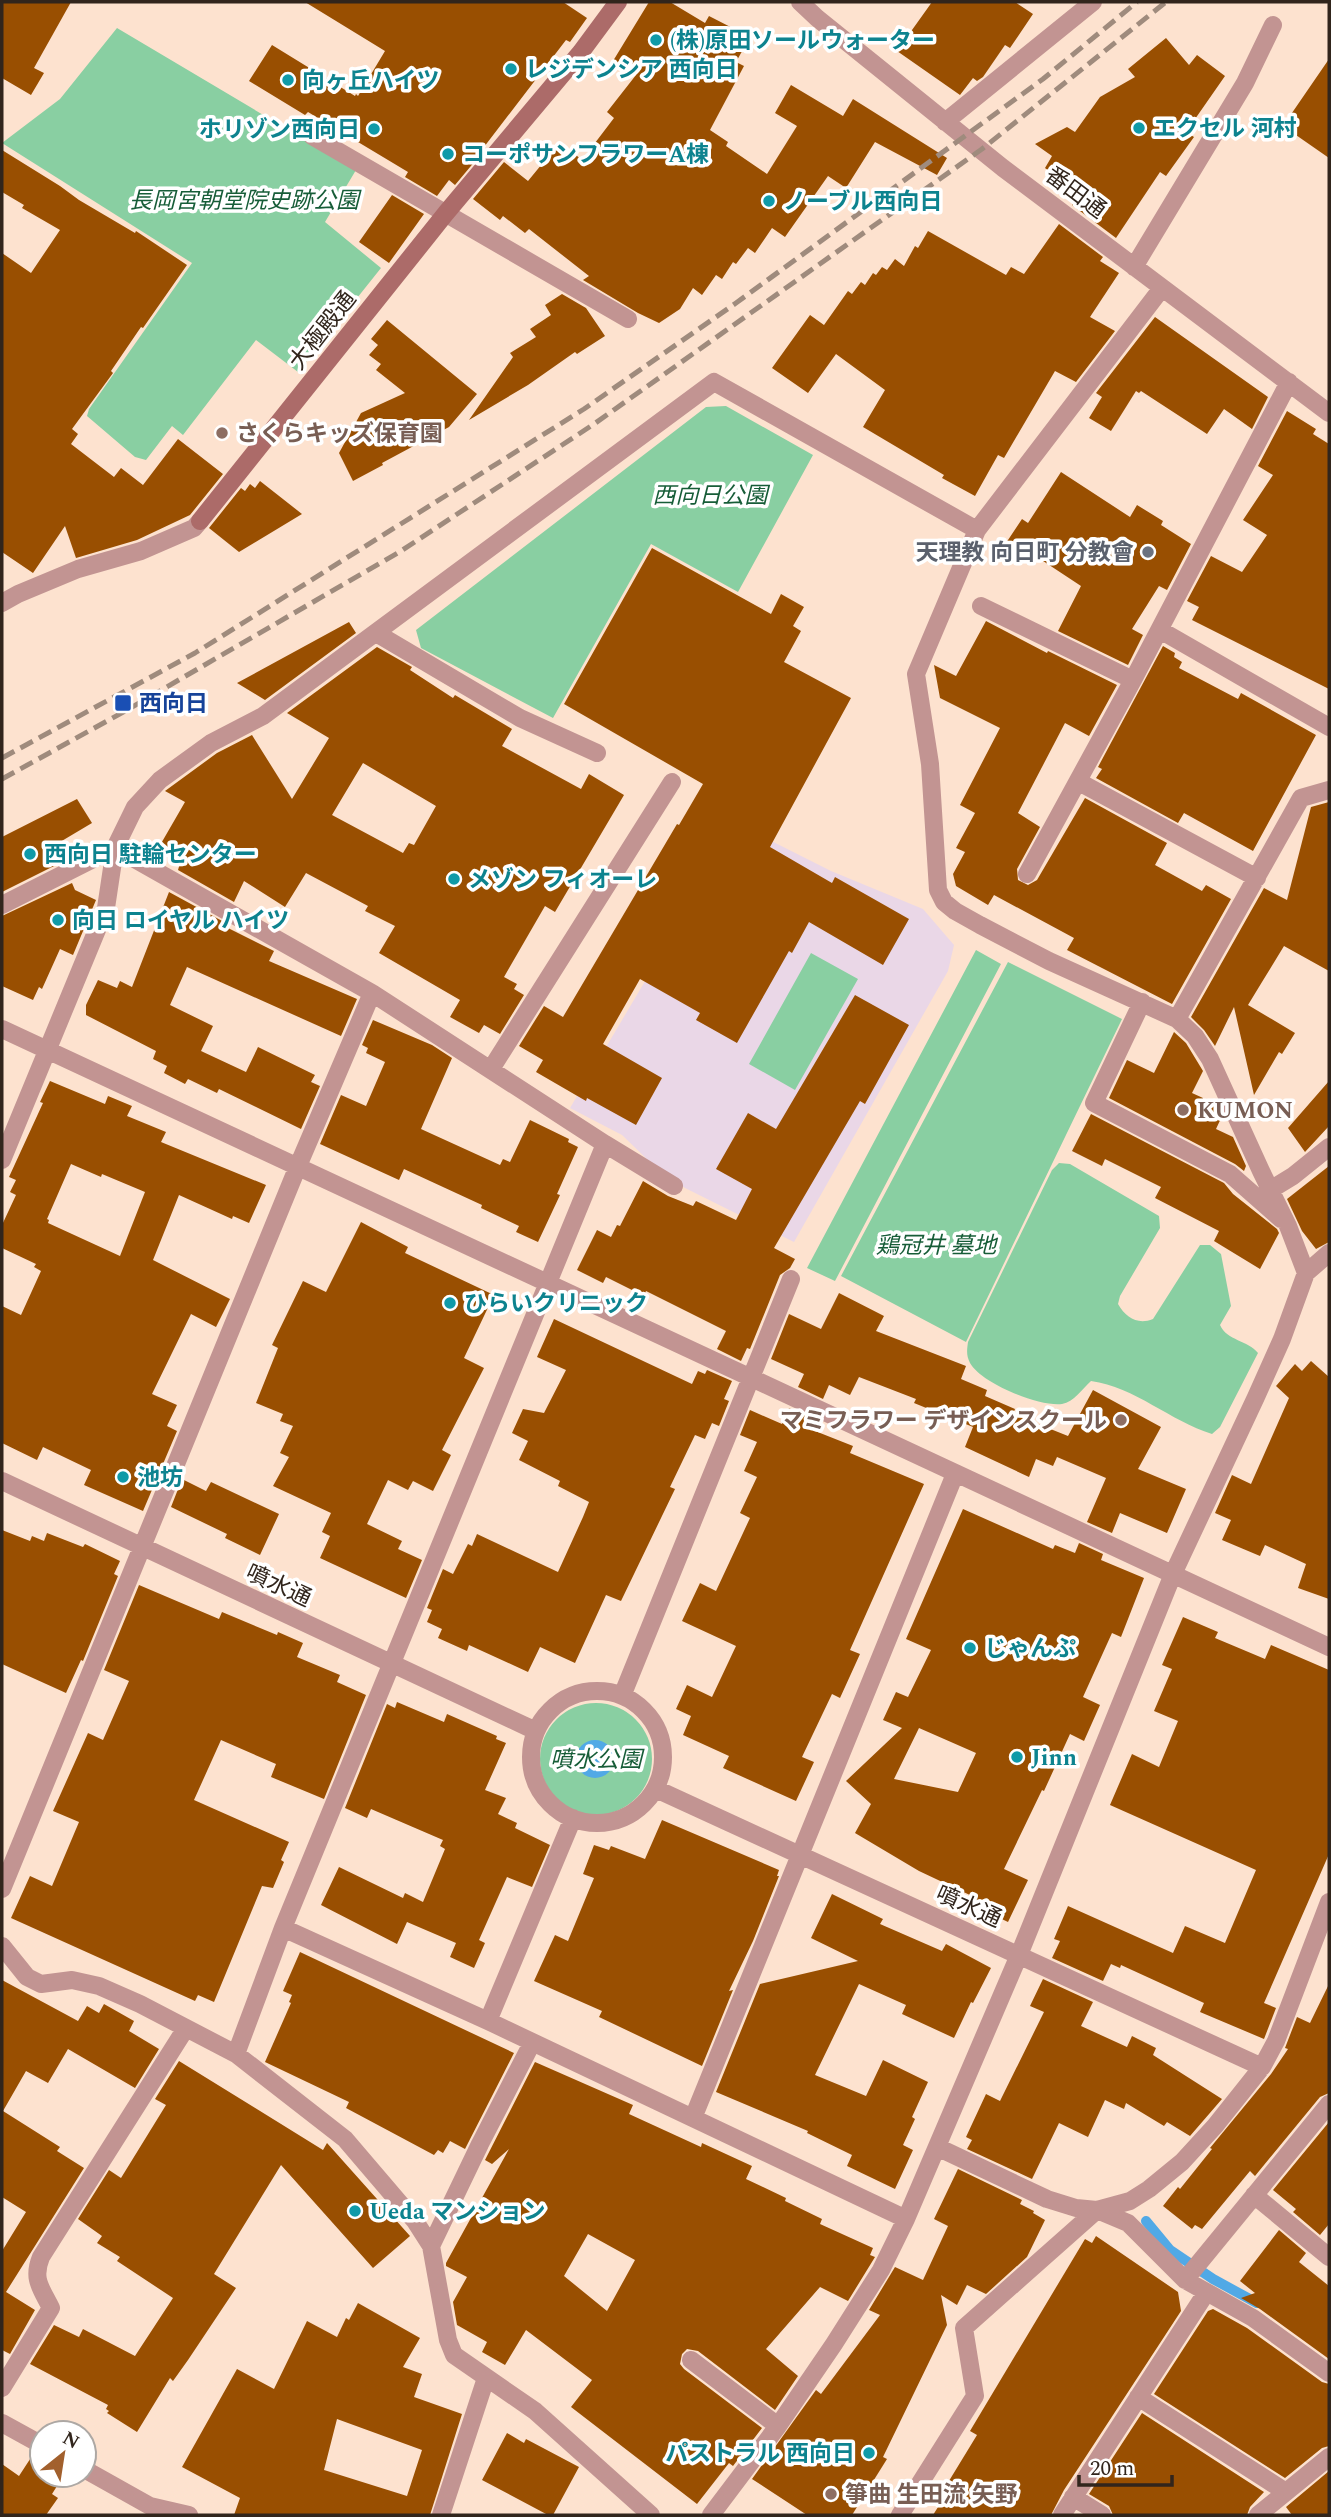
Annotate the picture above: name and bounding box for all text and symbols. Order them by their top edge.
place label: (株)原田ソールウォーター [670,24,935,59]
marker: (株)原田ソールウォーター [648,32,664,48]
place label: レジデンシア 西向日 [525,53,738,88]
marker: レジデンシア 西向日 [503,61,519,77]
place label: 向ヶ丘ハイツ [302,64,440,99]
marker: 向ヶ丘ハイツ [280,72,296,88]
place label: エクセル 河村 [1153,112,1297,147]
place label: ホリゾン西向日 [199,113,360,148]
marker: エクセル 河村 [1131,120,1147,136]
marker: ホリゾン西向日 [366,121,382,137]
place label: コーポサンフラワーA棟 [462,138,709,173]
marker: コーポサンフラワーA棟 [440,146,456,162]
street label: 番田通 [1037,158,1113,228]
park label: 長岡宮朝堂院史跡公園 [129,184,362,219]
place label: ノーブル西向日 [783,185,943,220]
marker: ノーブル西向日 [761,193,777,209]
street label: 大極殿通 [281,284,365,378]
place label: さくらキッズ保育園 [236,417,443,452]
marker: さくらキッズ保育園 [214,425,230,441]
park label: 西向日公園 [653,479,771,514]
place label: 天理教 向日町 分教會 [916,536,1134,571]
marker: 天理教 向日町 分教會 [1140,544,1156,560]
place label: 西向日 [139,687,208,722]
marker: 西向日 [113,693,133,713]
place label: 西向日 駐輪センター [44,838,257,873]
marker: 西向日 駐輪センター [22,846,38,862]
place label: メゾン フィオーレ [468,863,657,898]
marker: メゾン フィオーレ [446,871,462,887]
place label: 向日 ロイヤル ハイツ [72,904,289,939]
marker: 向日 ロイヤル ハイツ [50,912,66,928]
place label: KUMON [1197,1094,1293,1129]
marker: KUMON [1175,1102,1191,1118]
park label: 鶏冠井 墓地 [876,1229,998,1264]
place label: ひらいクリニック [464,1287,648,1322]
marker: ひらいクリニック [442,1295,458,1311]
place label: マミフラワー デザインスクール [780,1404,1107,1439]
marker: マミフラワー デザインスクール [1113,1412,1129,1428]
place label: 池坊 [137,1461,183,1496]
marker: 池坊 [115,1469,131,1485]
street label: 噴水通 [240,1556,317,1617]
place label: じゃんぷ [984,1632,1076,1667]
marker: じゃんぷ [962,1640,978,1656]
place label: Jinn [1031,1741,1077,1776]
park label: 噴水公園 [550,1743,645,1778]
marker: Jinn [1009,1749,1025,1765]
street label: 噴水通 [930,1877,1007,1937]
place label: Ueda マンション [369,2195,546,2230]
marker: Ueda マンション [347,2203,363,2219]
north arrow [28,2419,98,2489]
text: N [57,2424,85,2457]
place label: パストラル 西向日 [665,2437,855,2472]
scale bar [1079,2444,1172,2488]
marker: パストラル 西向日 [861,2445,877,2461]
text: 20 m [1090,2453,1134,2485]
place label: 箏曲 生田流 矢野 [845,2478,1018,2513]
marker: 箏曲 生田流 矢野 [823,2486,839,2502]

